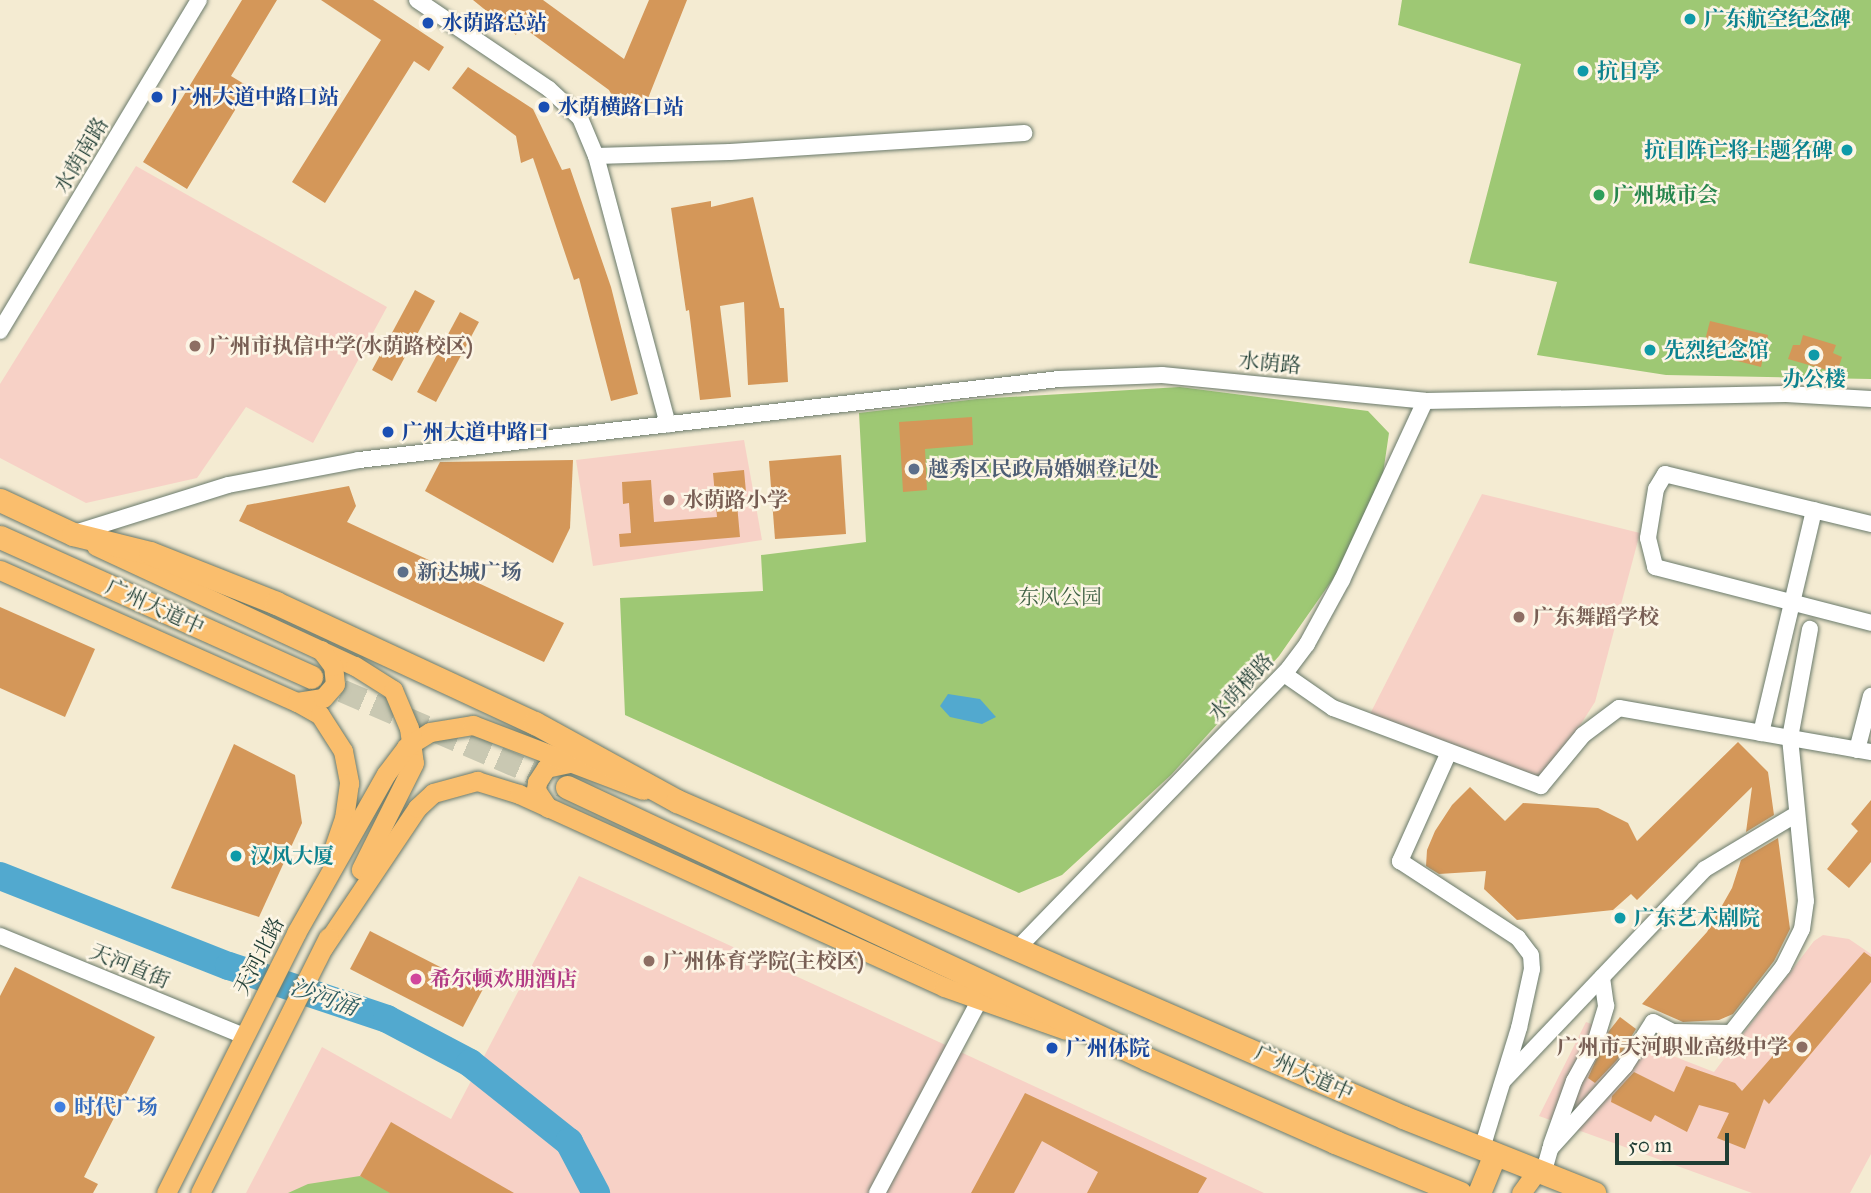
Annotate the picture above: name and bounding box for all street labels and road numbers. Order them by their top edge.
street label: 水荫南路 [49,113,113,197]
street label: 水荫路 [1238,348,1302,378]
street label: 广州大道中 [102,574,208,640]
street label: 水荫横路 [1203,648,1279,726]
street label: 天河北路 [229,913,289,999]
street label: 天河直街 [86,939,174,993]
street label: 广州大道中 [1251,1040,1357,1106]

